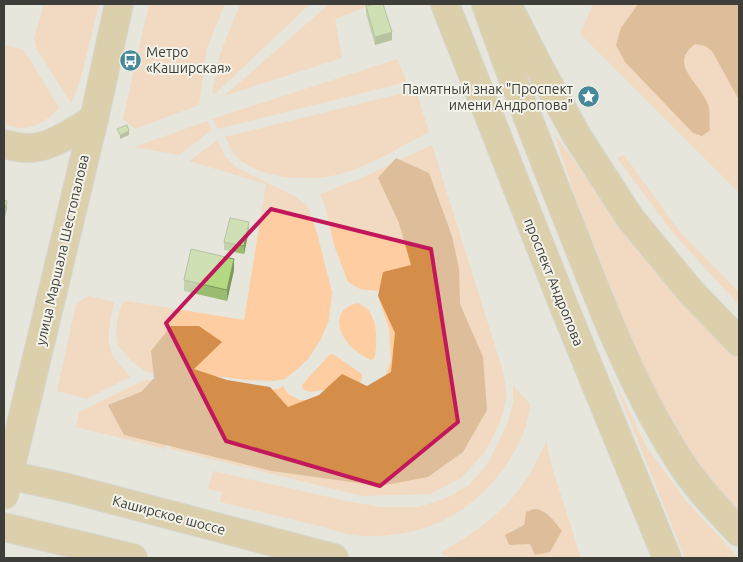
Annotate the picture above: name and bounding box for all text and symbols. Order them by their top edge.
place label: Метро «Каширская» [146,44,232,76]
bus stop icon: Метро «Каширская» [118,48,142,72]
place label: Памятный знак "Проспект имени Андропова" [402,81,573,113]
place icon: Памятный знак "Проспект имени Андропова" [577,85,601,109]
street label: улица Маршала Шестопалова [32,153,92,347]
street label: проспект Андропова [521,216,587,348]
street label: Каширское шоссе [111,492,227,538]

